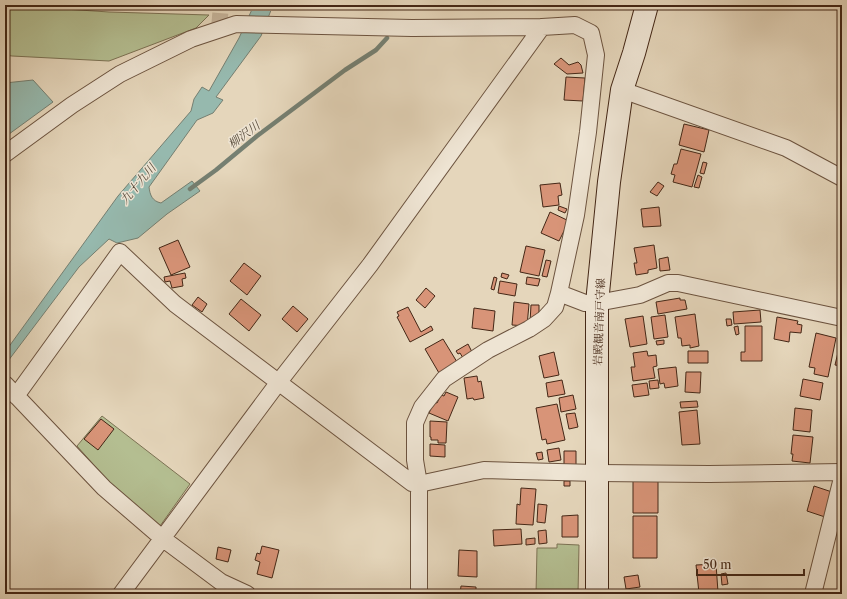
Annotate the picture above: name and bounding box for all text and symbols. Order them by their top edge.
water label: 柳沢川 [225,117,264,151]
water label: 九十九川 [116,159,160,207]
street label: 岩殿観音南戸守線 [590,278,608,366]
scale bar [697,551,804,577]
text: 50 m [703,557,732,572]

